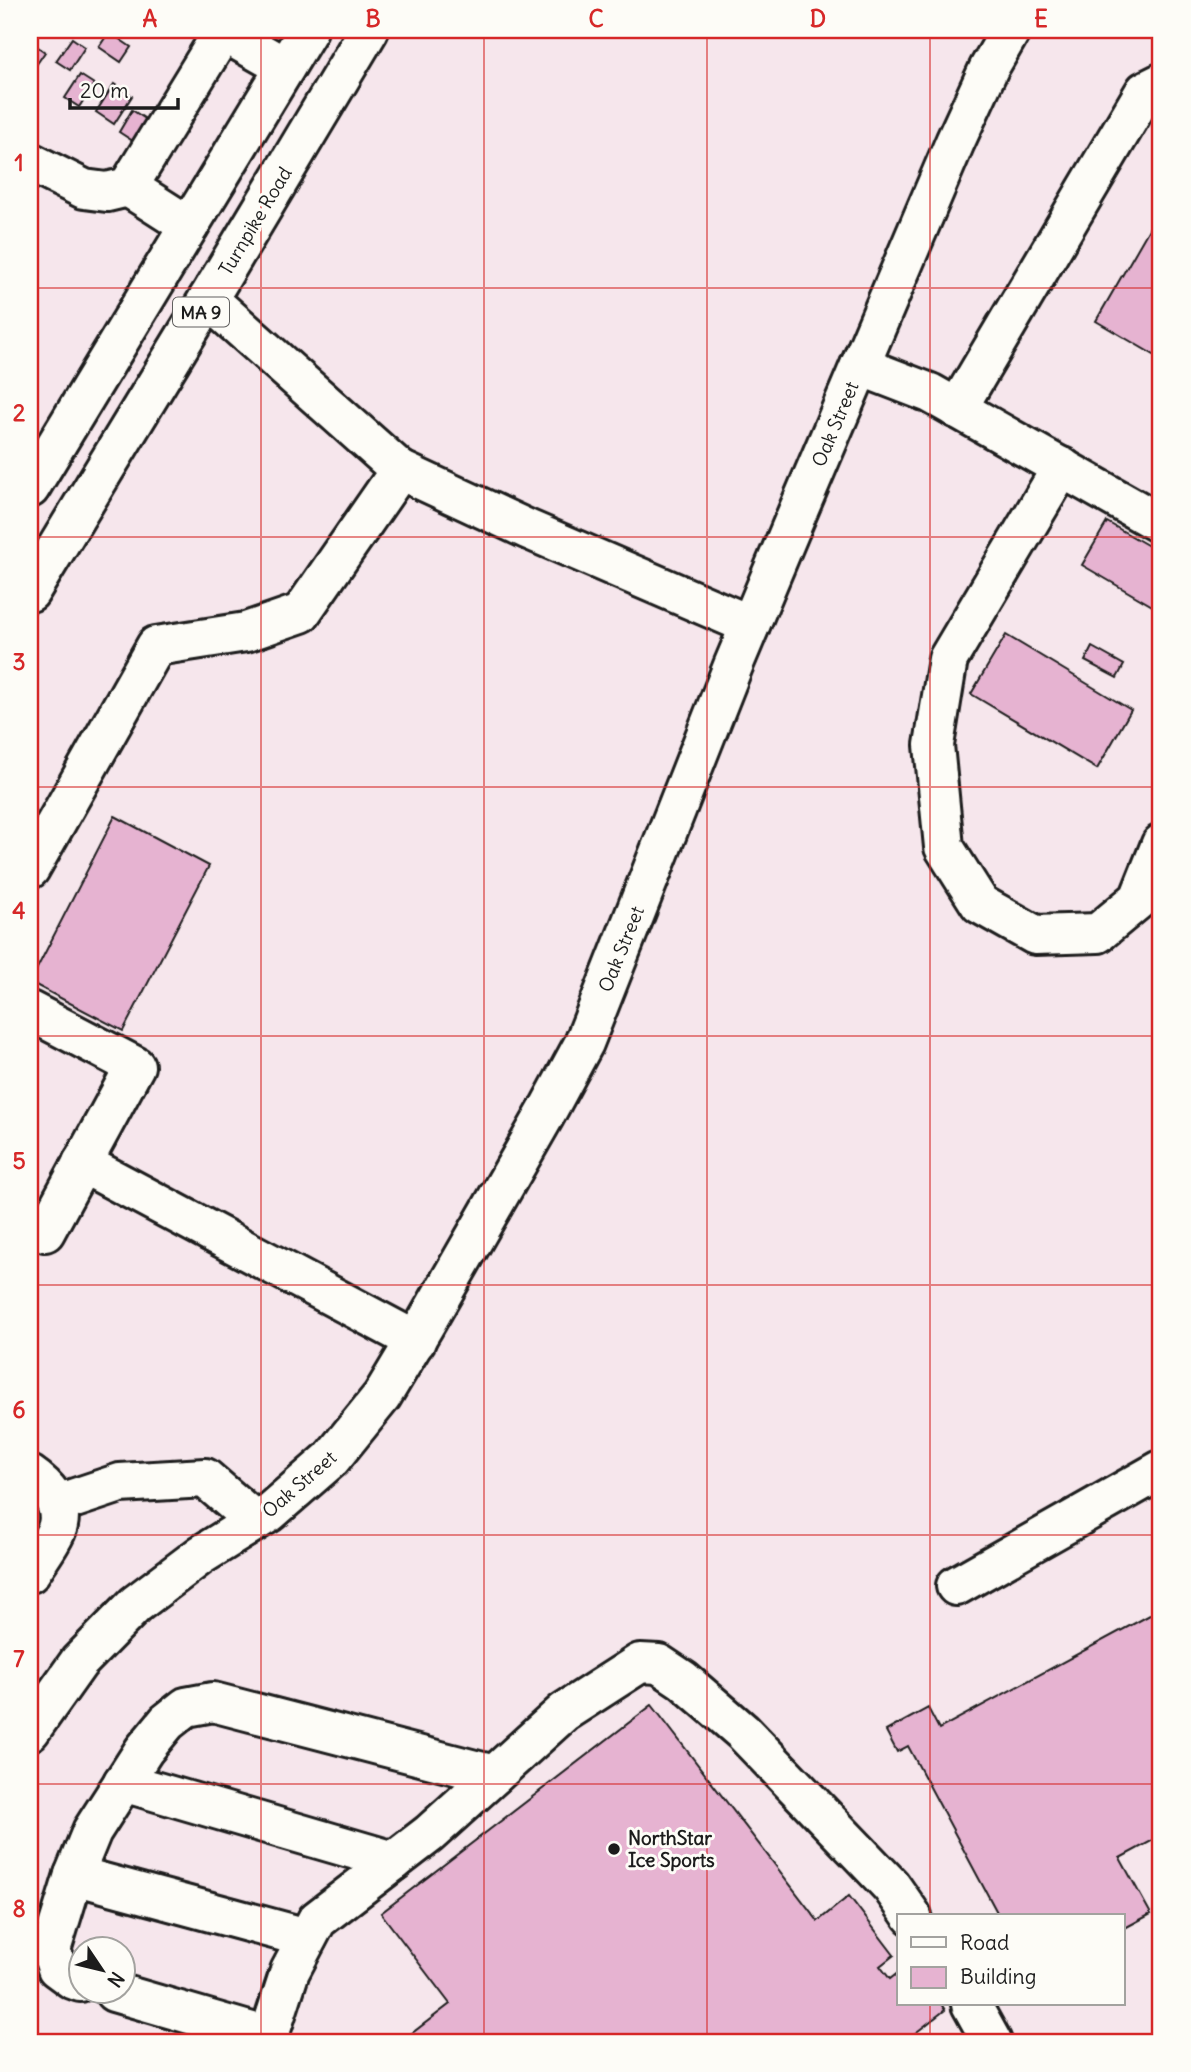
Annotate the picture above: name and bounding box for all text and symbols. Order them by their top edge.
text: A [143,4,158,33]
text: B [365,4,381,33]
text: C [588,4,604,33]
text: D [810,4,826,33]
text: E [1034,4,1048,33]
scale bar [70,66,178,110]
text: 20 m [80,77,129,104]
text: 1 [14,148,24,177]
street label: Turnpike Road [213,162,297,280]
road number: MA 9 [173,298,229,326]
street label: Oak Street [806,378,864,470]
text: 2 [13,398,26,427]
text: 3 [12,647,26,676]
text: 4 [12,896,26,925]
street label: Oak Street [593,903,649,995]
text: 5 [12,1146,26,1175]
text: 6 [12,1395,26,1424]
street label: Oak Street [257,1445,341,1523]
text: 7 [13,1644,25,1673]
place label: NorthStar Ice Sports [628,1826,715,1872]
marker: NorthStar Ice Sports [606,1841,622,1857]
text: 8 [12,1894,26,1923]
legend [897,1914,1124,2006]
text: Road [960,1929,1009,1956]
north arrow [66,1936,136,2006]
text: Building [960,1963,1036,1990]
text: N [102,1967,130,1992]

